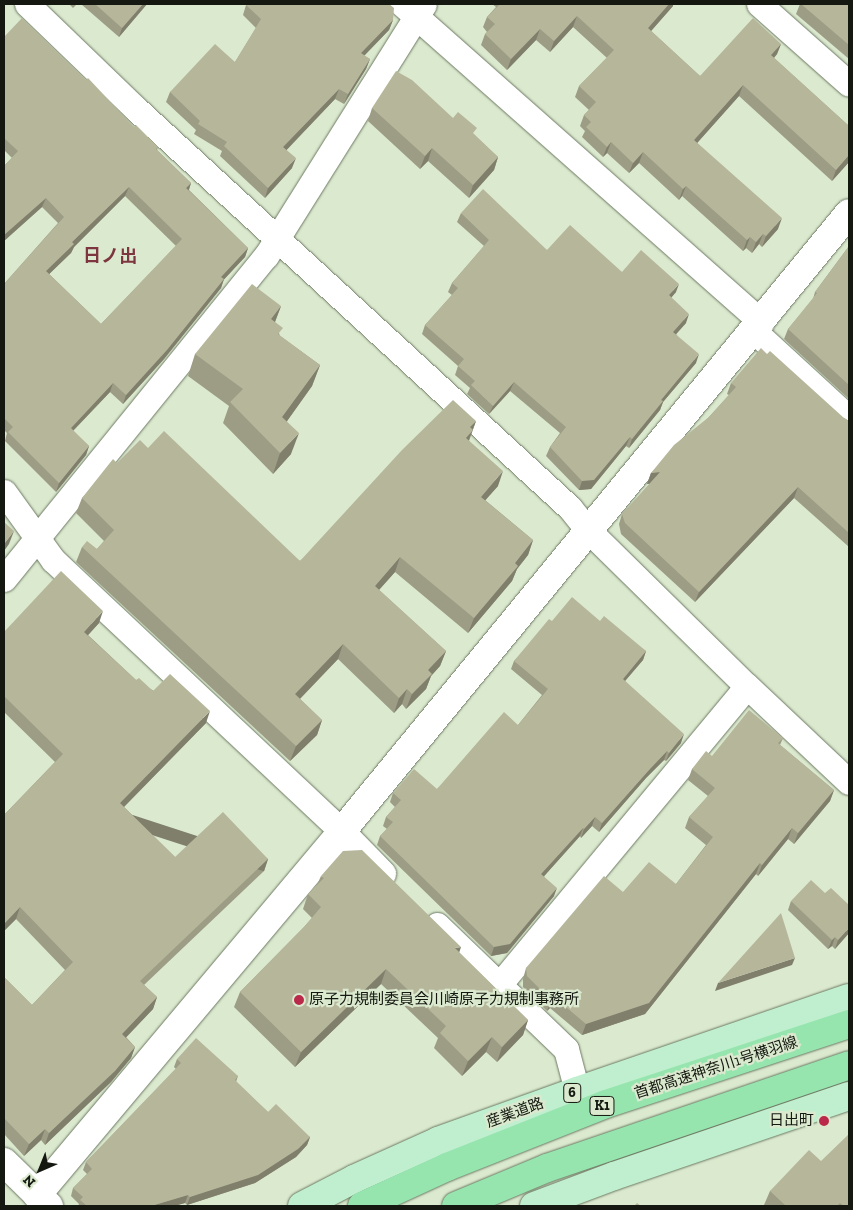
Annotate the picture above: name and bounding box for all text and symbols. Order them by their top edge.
district label: 日ノ出 [83,245,137,267]
place label: 原子力規制委員会川崎原子力規制事務所 [309,991,579,1009]
marker: 原子力規制委員会川崎原子力規制事務所 [293,994,305,1006]
street label: 首都高速神奈川1号横羽線 [632,1033,800,1103]
road number: 6 [562,1082,582,1104]
street label: 産業道路 [484,1094,546,1132]
road number: K1 [588,1094,616,1118]
place label: 日出町 [769,1112,814,1130]
marker: 日出町 [818,1115,830,1127]
north arrow [15,1145,65,1195]
text: N [20,1171,39,1191]

